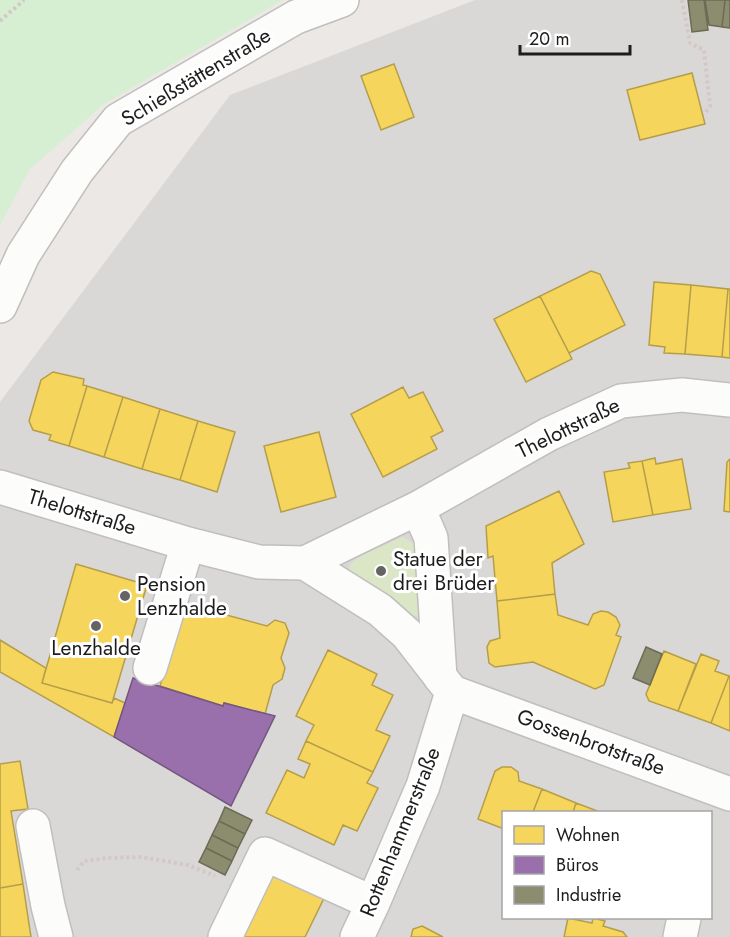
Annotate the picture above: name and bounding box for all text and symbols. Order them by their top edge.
scale bar [520,18,630,56]
street label: Schießstättenstraße [115,20,277,134]
text: 20 m [529,26,569,52]
street label: Thelottstraße [511,390,625,466]
street label: Thelottstraße [24,481,140,543]
place label: Statue der drei Brüder [393,544,495,598]
marker: Statue der drei Brüder [374,564,388,578]
place label: Pension Lenzhalde [137,569,227,623]
marker: Pension Lenzhalde [118,589,132,603]
marker: Lenzhalde [89,619,103,633]
place label: Lenzhalde [51,633,141,663]
street label: Gossenbrotstraße [513,701,669,783]
street label: Rottenhammerstraße [352,743,448,921]
legend [502,811,712,919]
text: Wohnen [556,822,620,848]
text: Büros [556,852,598,878]
text: Industrie [556,882,621,908]

